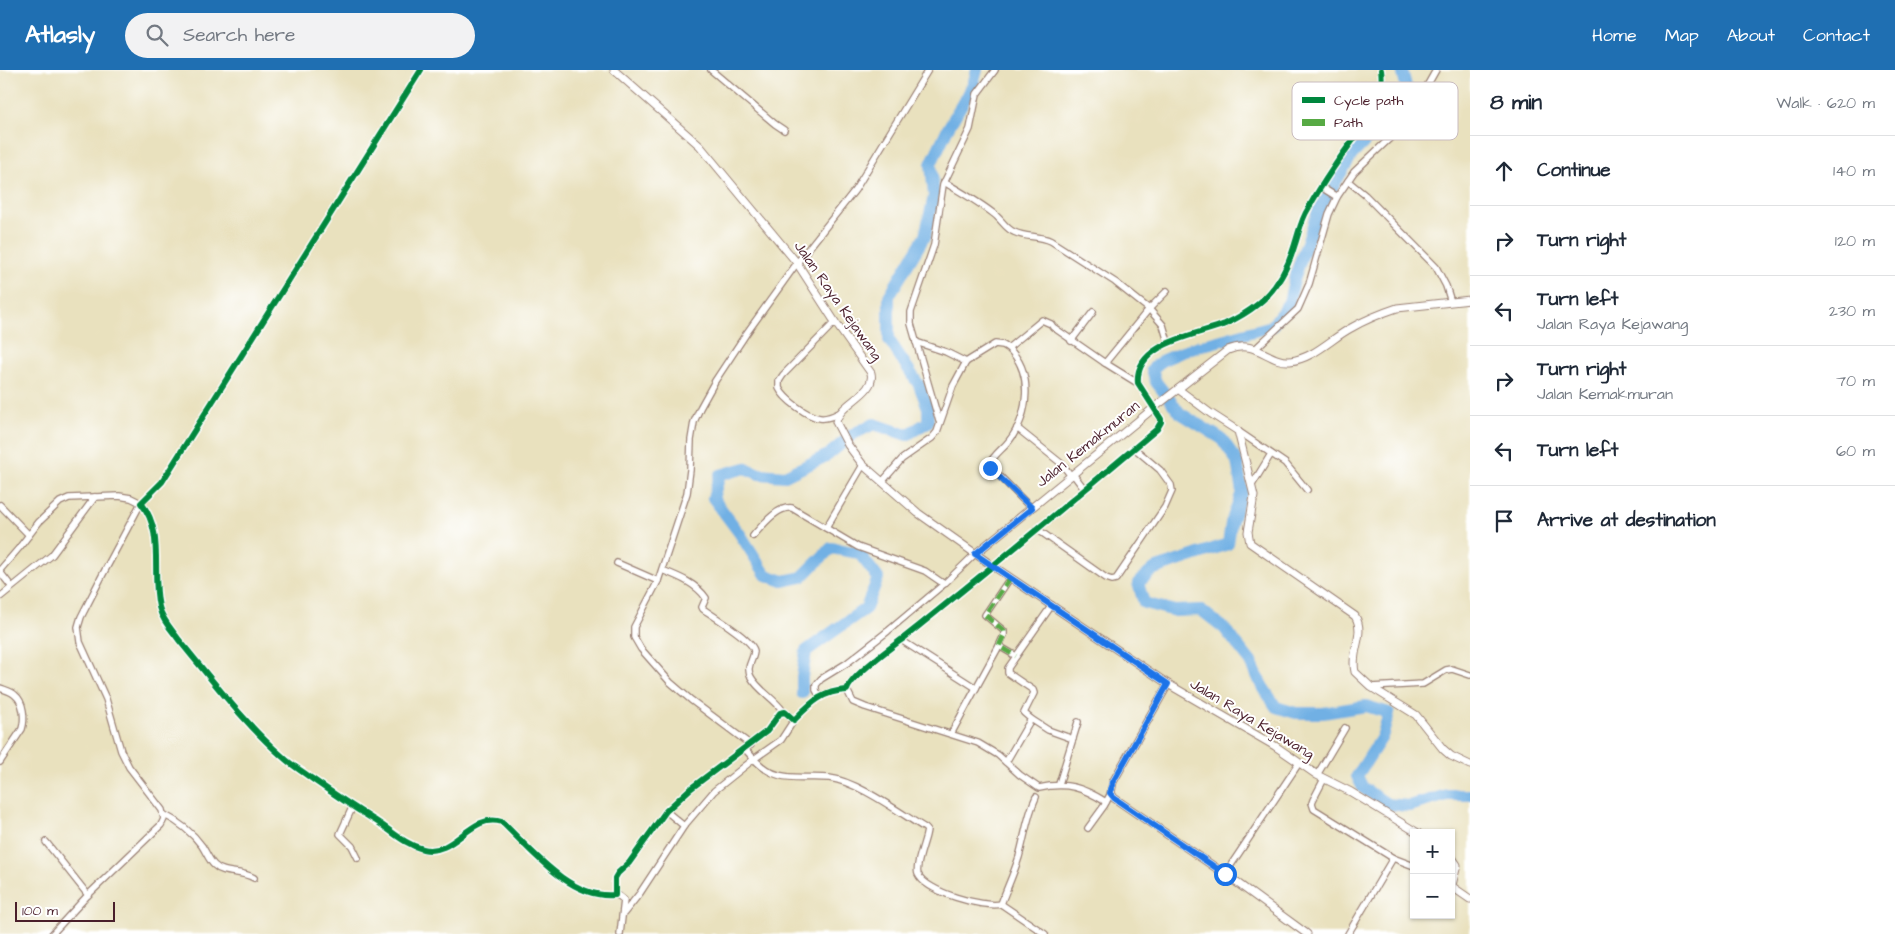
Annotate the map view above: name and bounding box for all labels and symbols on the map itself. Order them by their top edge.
legend [1292,82,1458,140]
text: Cycle path [1334,91,1403,111]
text: Path [1334,113,1363,133]
street label: Jalan Raya Kejawang [788,237,887,366]
street label: Jalan Kemakmuran [1032,395,1145,492]
route end [979,457,1002,480]
street label: Jalan Raya Kejawang [1185,673,1318,765]
route start [1214,863,1237,886]
scale bar [15,899,115,922]

